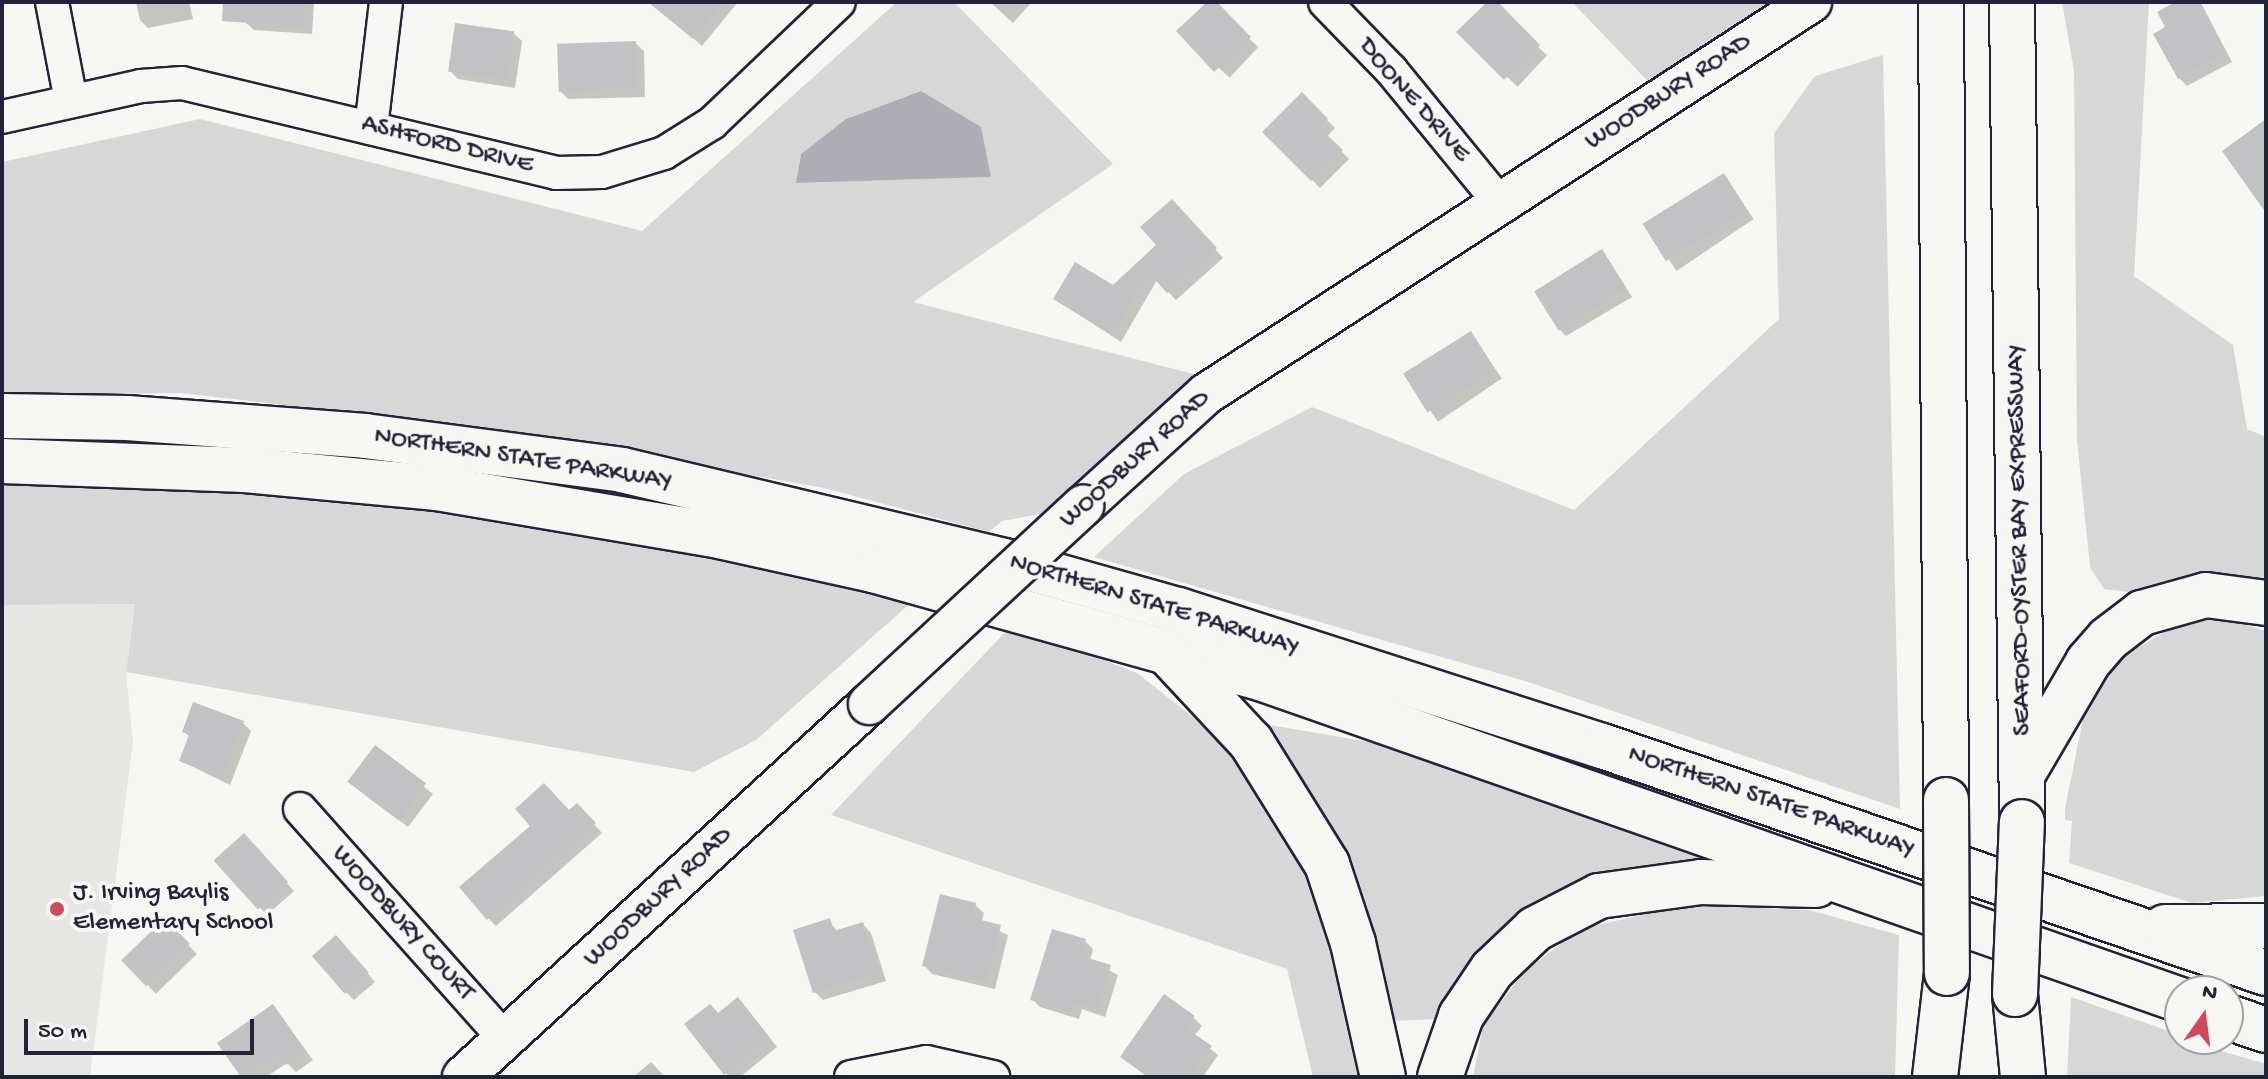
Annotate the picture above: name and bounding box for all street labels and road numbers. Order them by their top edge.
street label: WOODBURY ROAD [1580,28,1758,158]
street label: DOONE DRIVE [1350,32,1476,170]
street label: ASHFORD DRIVE [358,110,536,182]
street label: SEAFORD-OYSTER BAY EXPRESSWAY [2002,344,2040,736]
street label: WOODBURY ROAD [1054,384,1218,536]
street label: NORTHERN STATE PARKWAY [372,421,674,499]
street label: NORTHERN STATE PARKWAY [1006,547,1302,665]
street label: NORTHERN STATE PARKWAY [1624,739,1918,867]
street label: WOODBURY ROAD [578,821,740,975]
street label: WOODBURY COURT [324,840,480,1008]

